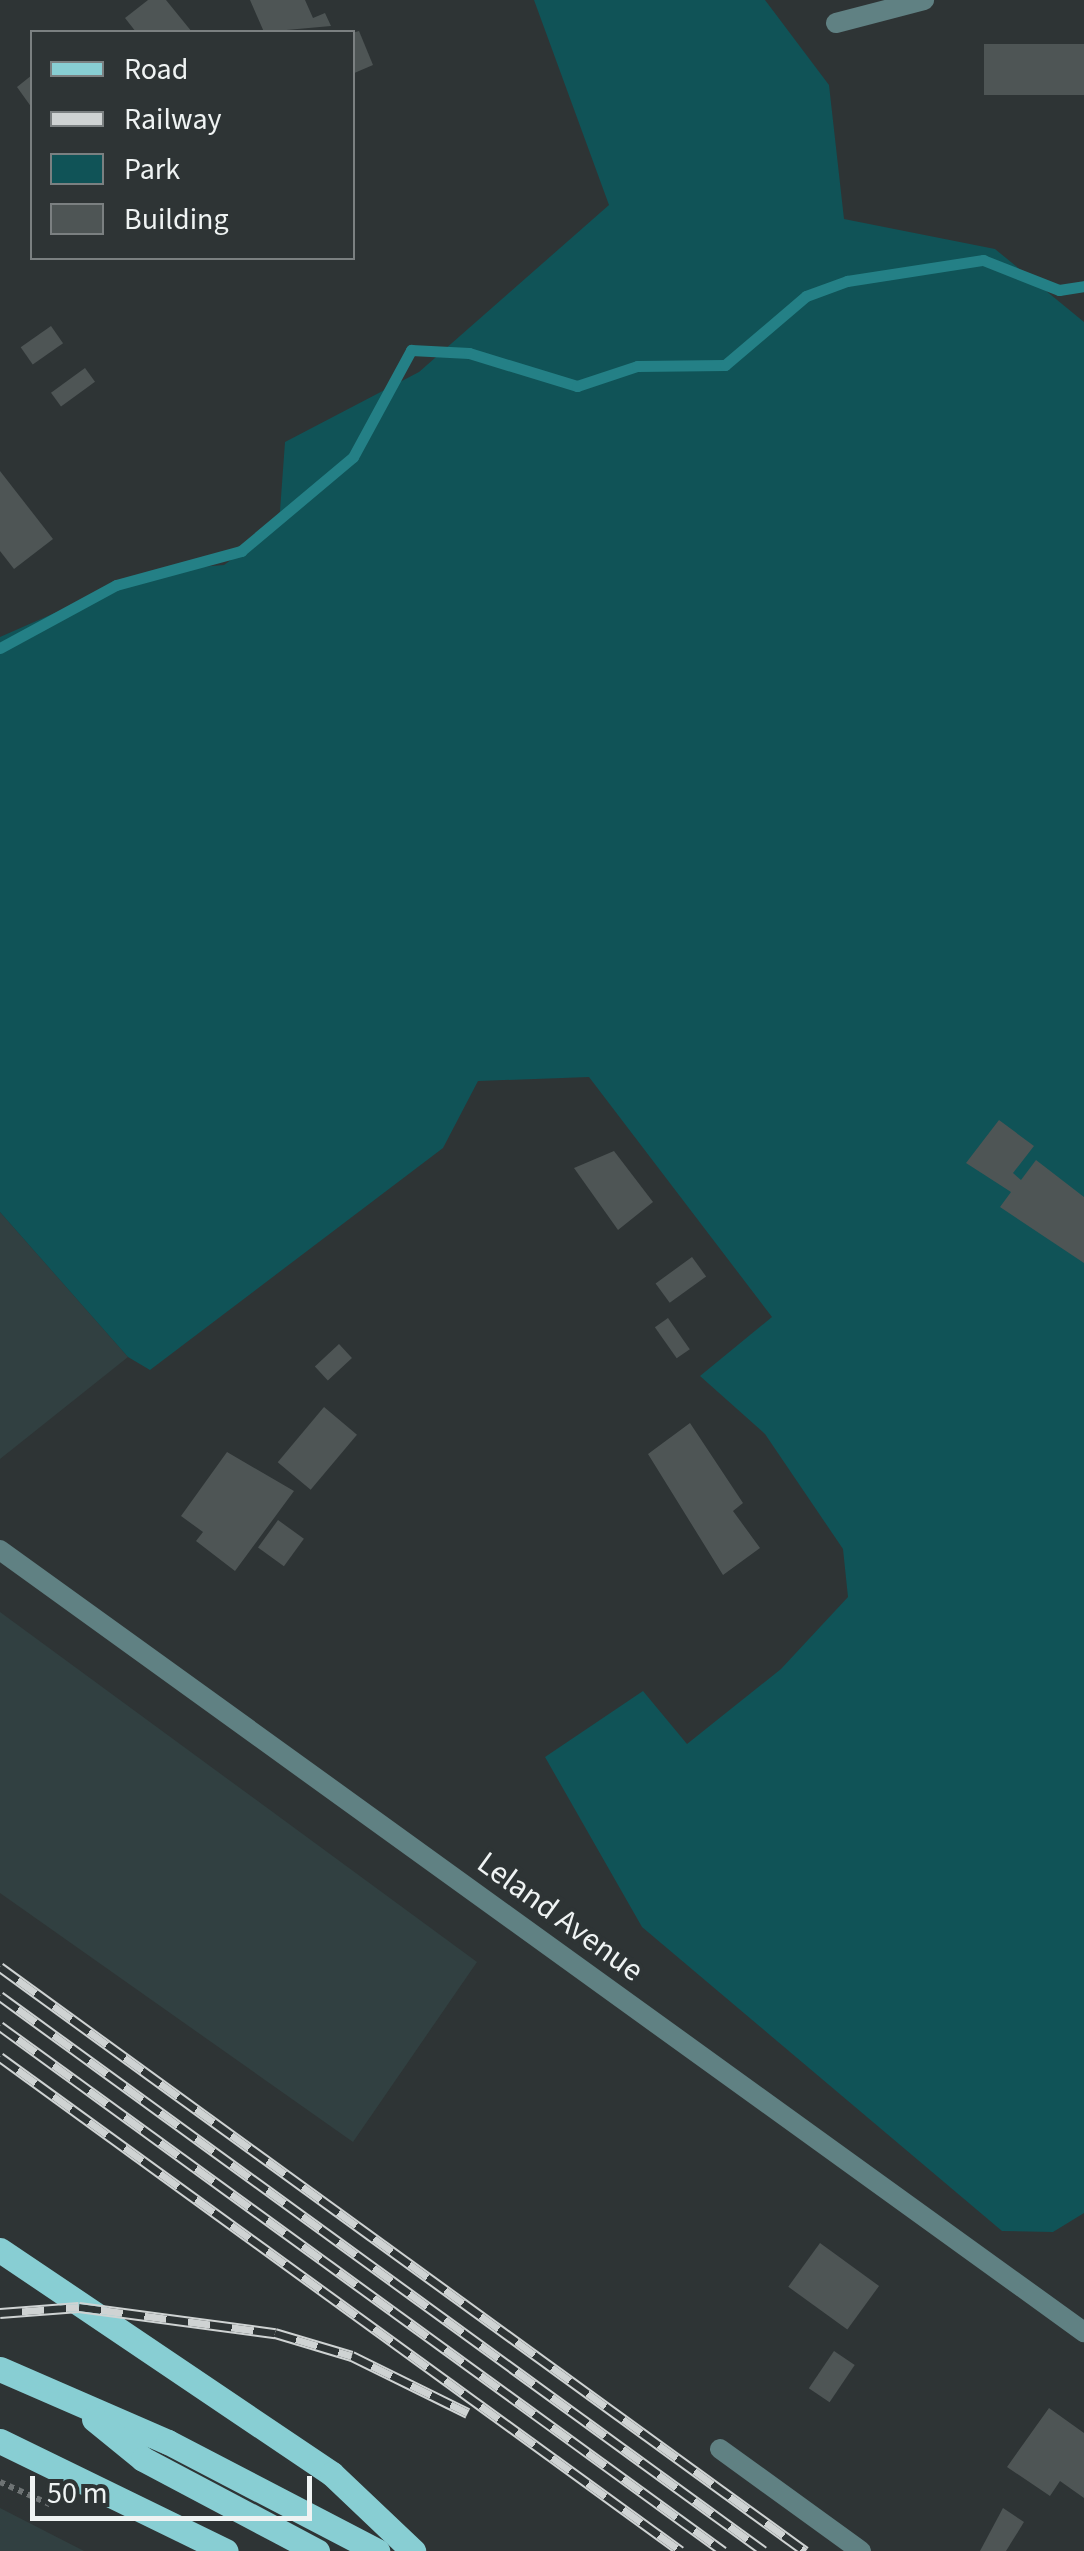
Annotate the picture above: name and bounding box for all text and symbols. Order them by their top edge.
legend [30,30,355,260]
text: Road [124,48,188,91]
text: Railway [124,98,222,141]
text: Park [124,148,180,191]
text: Building [124,198,229,241]
street label: Leland Avenue [470,1844,650,1990]
scale bar [35,2456,318,2518]
text: 50 m [47,2472,108,2515]

